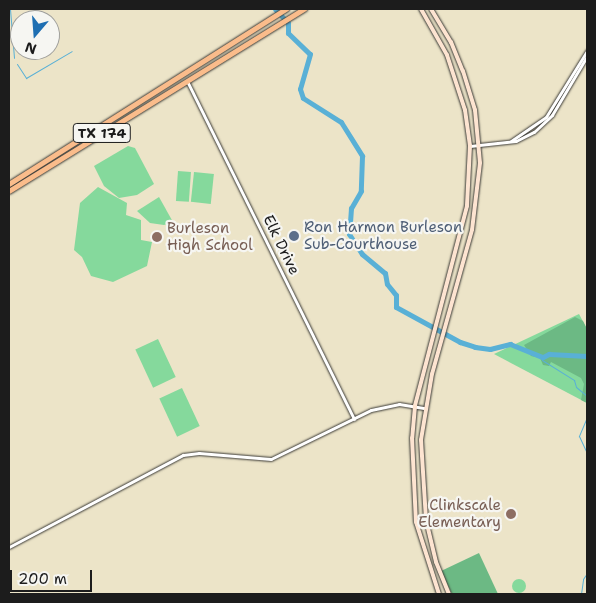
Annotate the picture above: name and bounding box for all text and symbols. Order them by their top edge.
north arrow [10,10,60,60]
text: N [23,38,39,59]
road number: TX 174 [72,122,132,144]
street label: Elk Drive [259,212,303,278]
place label: Ron Harmon Burleson Sub-Courthouse [304,218,462,253]
place label: Burleson High School [167,219,253,254]
marker: Ron Harmon Burleson Sub-Courthouse [288,230,300,242]
marker: Burleson High School [151,231,163,243]
place label: Clinkscale Elementary [418,496,501,531]
marker: Clinkscale Elementary [505,508,517,520]
scale bar [12,560,95,592]
text: 200 m [18,569,67,589]

